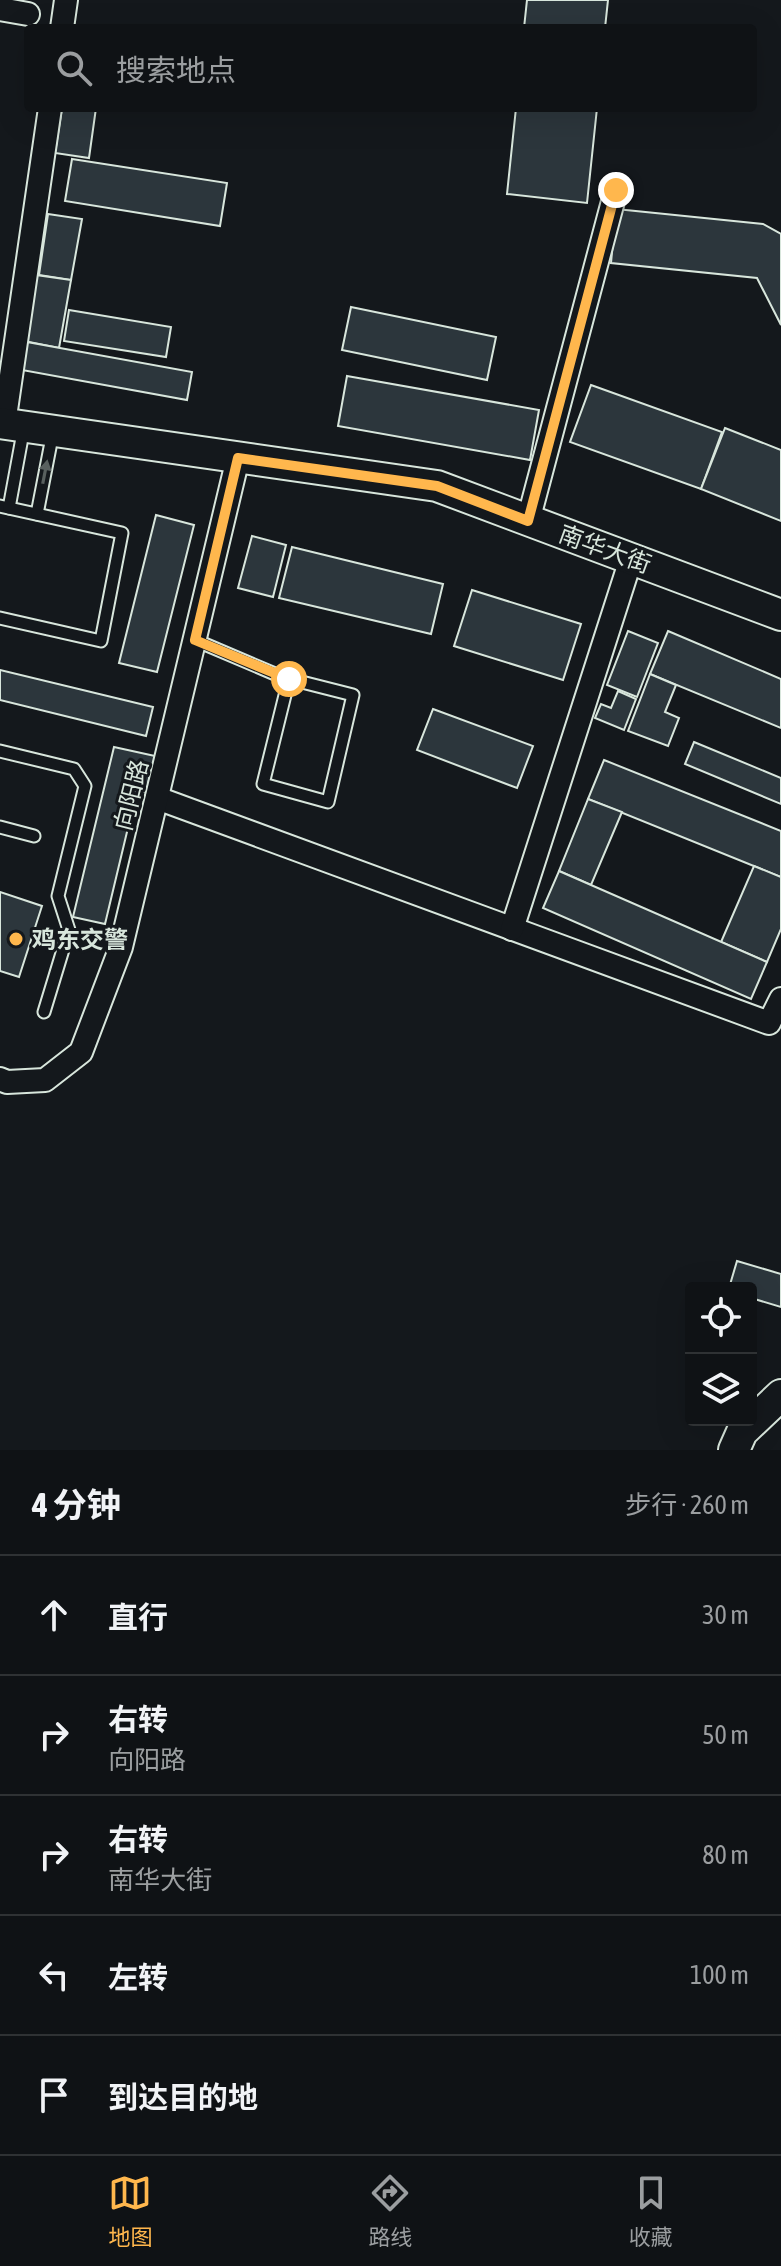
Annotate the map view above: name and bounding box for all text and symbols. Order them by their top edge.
search box [24,24,757,112]
icon: search [52,46,96,90]
text: 搜索地点 [116,53,236,87]
route end [598,172,634,208]
one-way arrow [40,460,52,485]
street label: 南华大街 [555,520,655,578]
route start [271,661,307,697]
street label: 向阳路 [109,757,153,833]
place label: 鸡东交警 [32,926,128,953]
marker: 鸡东交警 [7,930,25,948]
map controls [685,1282,757,1426]
button: locate [685,1282,757,1354]
button: layers [685,1354,757,1426]
text: 4 分钟 [32,1485,121,1524]
text: 步行 · 260 m [625,1490,749,1520]
icon: ahead [32,1593,76,1637]
text: 直行 [108,1600,168,1634]
text: 30 m [702,1600,749,1630]
text: 右转 [108,1702,168,1736]
icon: right [32,1713,76,1757]
text: 50 m [702,1720,749,1750]
text: 向阳路 [108,1745,186,1775]
text: 右转 [108,1822,168,1856]
icon: right [32,1833,76,1877]
text: 80 m [702,1840,749,1870]
text: 南华大街 [108,1865,212,1895]
icon: left [32,1953,76,1997]
text: 左转 [108,1960,168,1994]
text: 100 m [690,1960,749,1990]
icon: arrive [32,2073,76,2117]
text: 到达目的地 [108,2080,258,2114]
tab: 地图 [108,2171,152,2251]
tab: 路线 [368,2171,413,2251]
tab: 收藏 [629,2171,673,2251]

